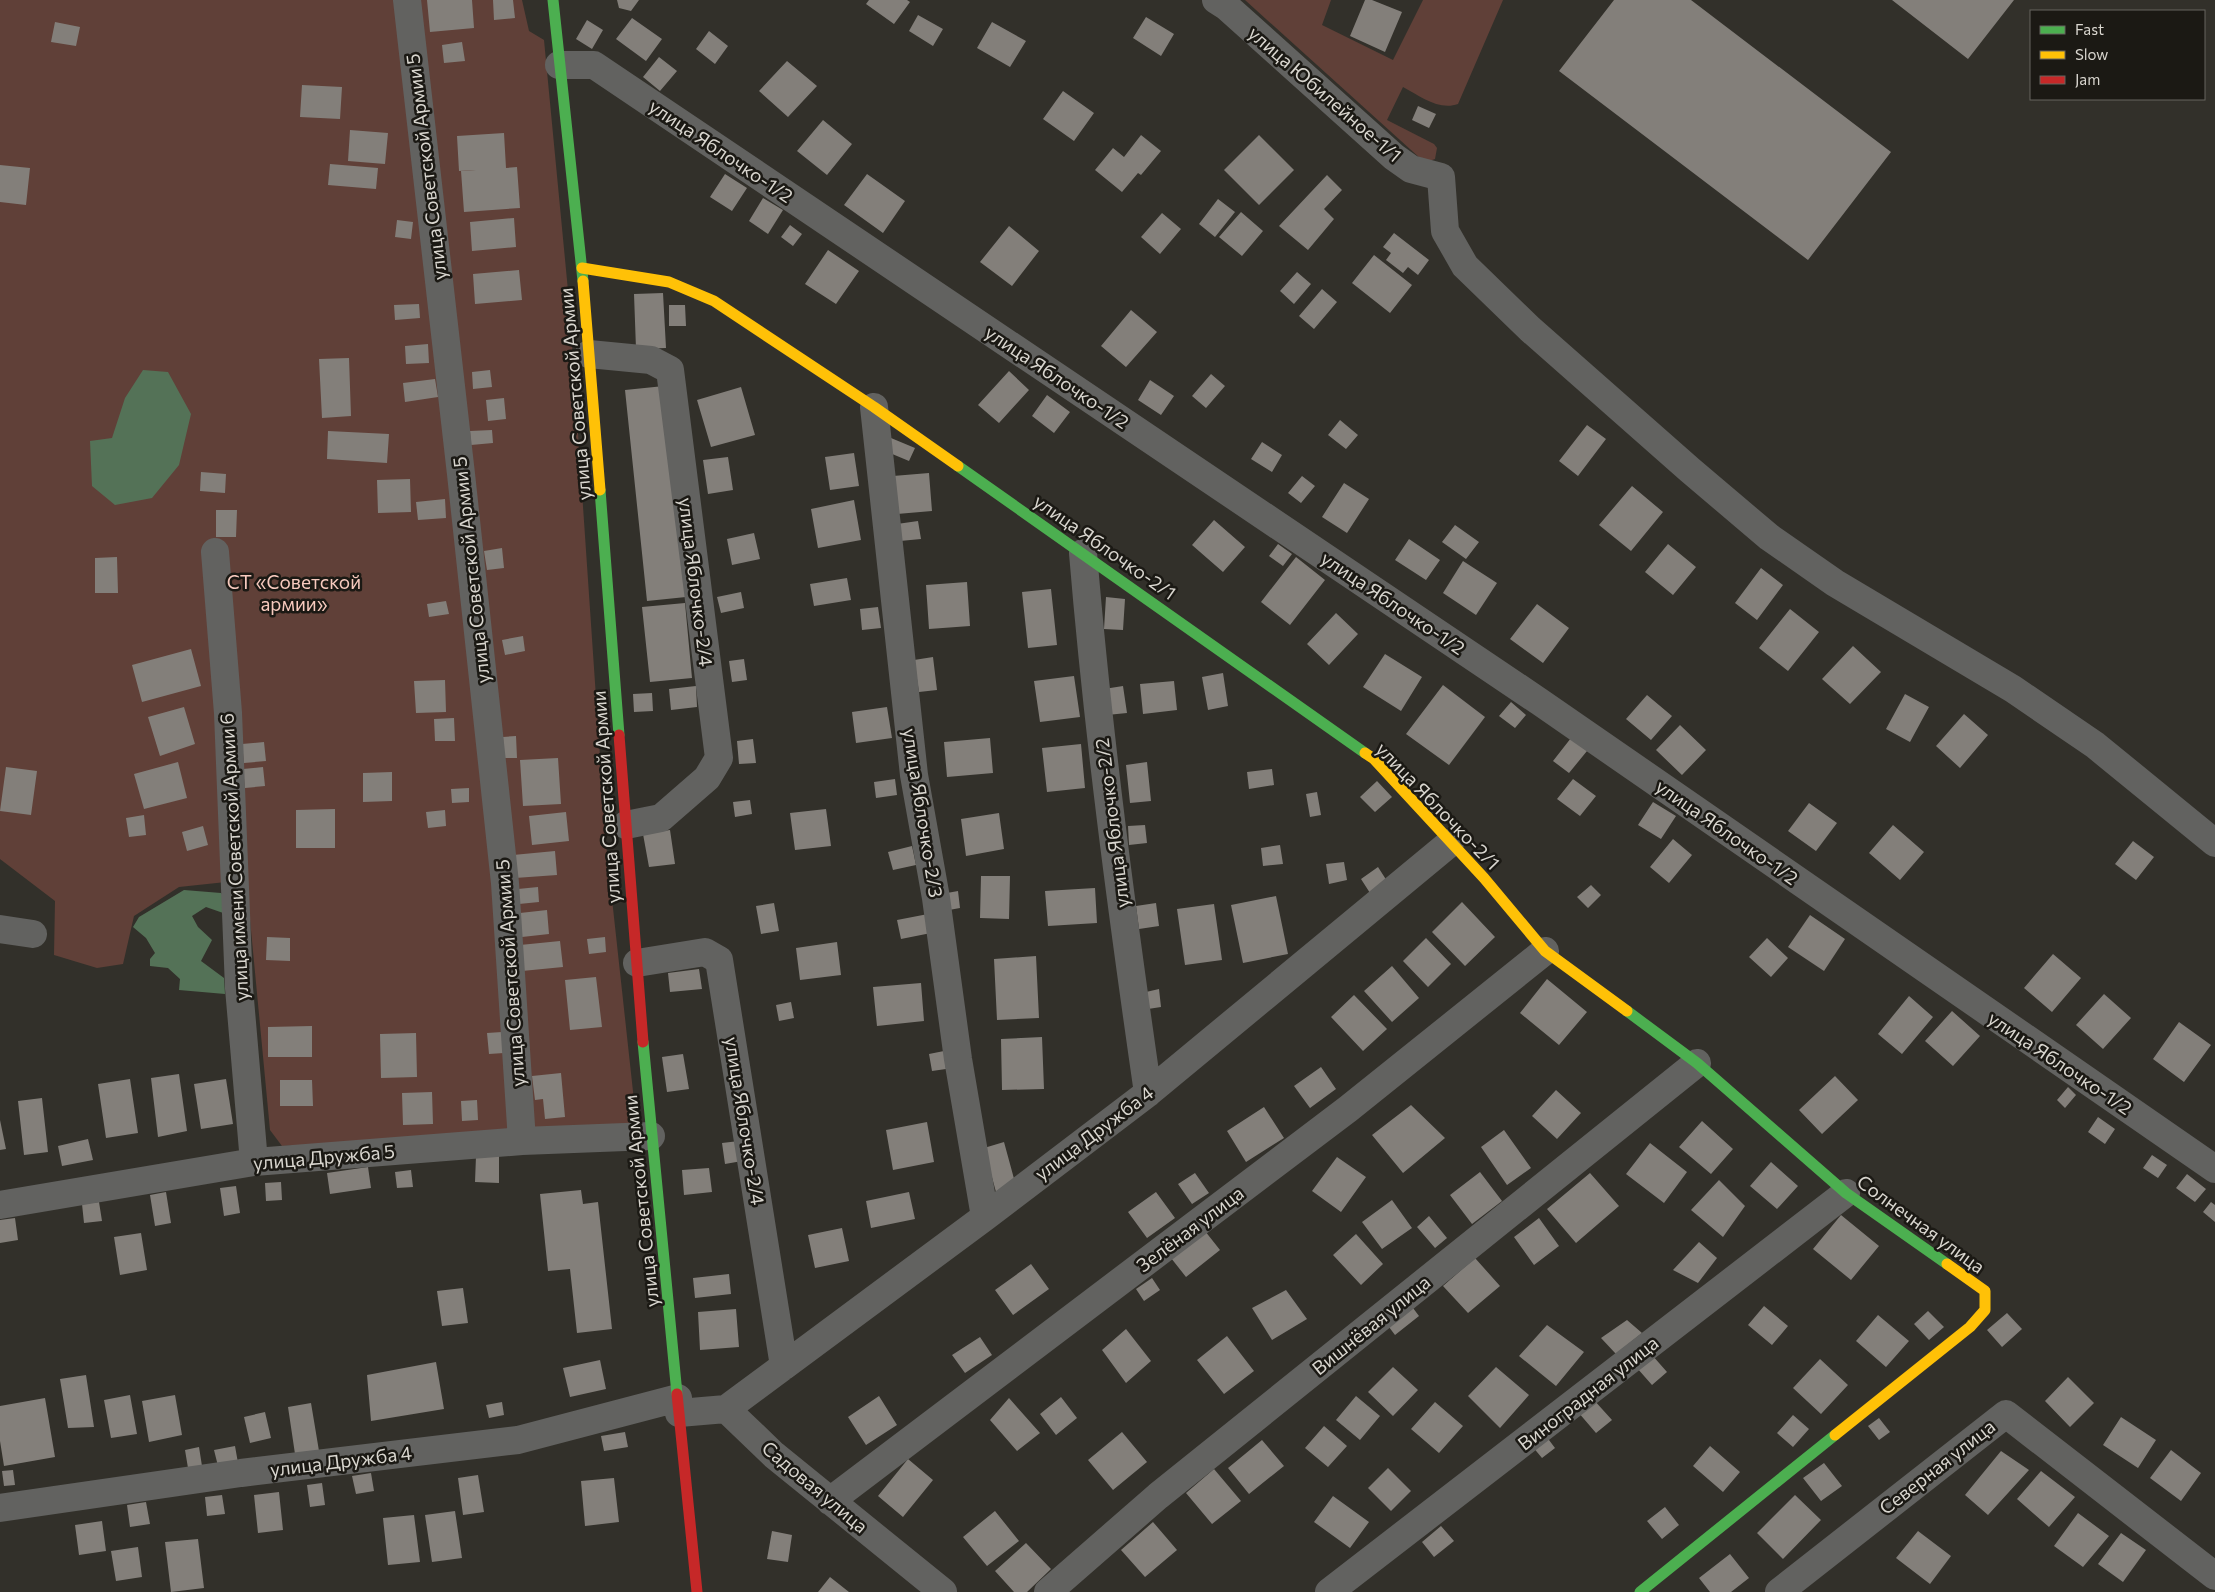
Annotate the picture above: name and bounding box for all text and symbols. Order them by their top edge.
legend [2030,10,2205,100]
text: Fast [2075,20,2104,38]
street label: улица Юбилейное-1/1 [1244,21,1407,166]
text: Slow [2075,45,2108,63]
street label: улица Советской Армии 5 [400,53,451,282]
text: Jam [2075,70,2100,88]
street label: улица Яблочко-1/2 [645,94,797,207]
street label: улица Советской Армии [554,287,595,501]
street label: улица Яблочко-1/2 [981,320,1133,433]
street label: улица Советской Армии 5 [447,455,494,685]
street label: улица Яблочко-2/1 [1030,489,1181,604]
street label: улица Яблочко-2/4 [675,496,718,668]
street label: улица Яблочко-1/2 [1317,546,1469,659]
park label: СТ «Советской армии» [227,570,361,615]
street label: улица Советской Армии [587,690,624,904]
street label: улица имени Советской Армии 6 [214,712,253,1002]
street label: улица Яблочко-2/3 [899,727,948,899]
street label: улица Яблочко-2/2 [1090,737,1133,909]
street label: улица Яблочко-2/1 [1372,737,1505,874]
street label: улица Яблочко-1/2 [1652,774,1803,889]
street label: улица Советской Армии 5 [490,859,529,1088]
street label: улица Яблочко-1/2 [1984,1006,2136,1119]
street label: улица Яблочко-2/4 [721,1035,770,1207]
street label: улица Дружба 4 [1030,1080,1158,1185]
street label: улица Советской Армии [618,1094,663,1308]
street label: улица Дружба 5 [252,1139,396,1174]
street label: Солнечная улица [1853,1170,1990,1278]
street label: Зелёная улица [1132,1181,1248,1276]
street label: Вишнёвая улица [1307,1270,1434,1379]
street label: Виноградная улица [1513,1331,1663,1455]
street label: Северная улица [1874,1414,1999,1519]
street label: Садовая улица [758,1436,873,1537]
street label: улица Дружба 4 [269,1440,413,1481]

